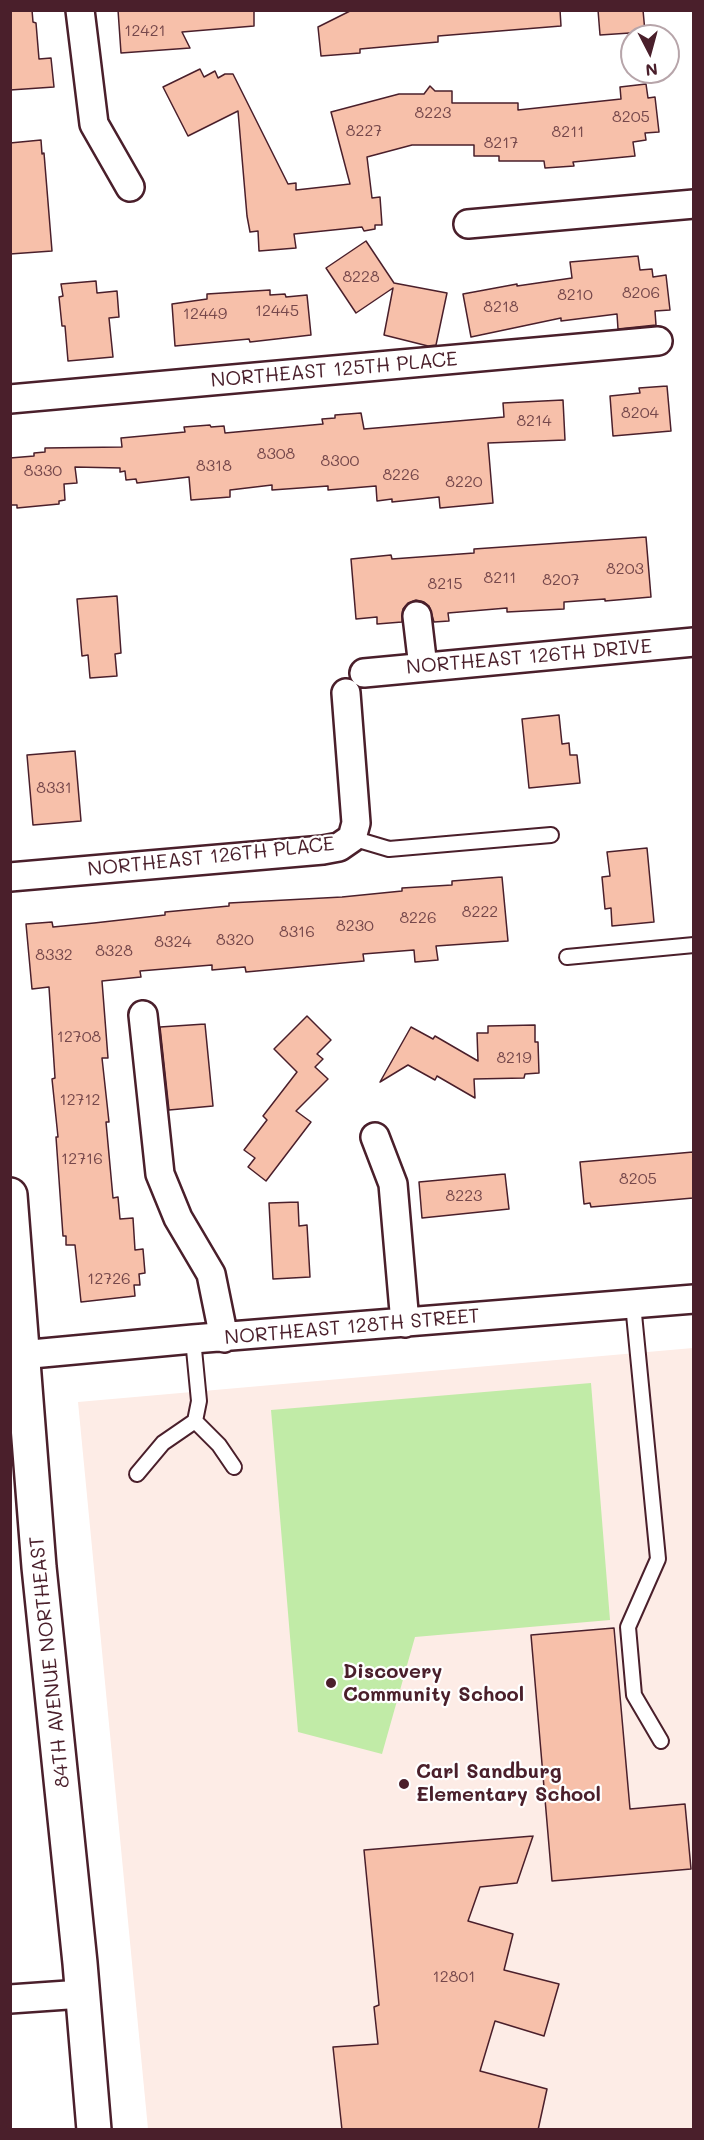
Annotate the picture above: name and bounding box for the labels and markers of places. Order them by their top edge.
place label: Discovery Community School [343,1660,524,1707]
marker: Discovery Community School [324,1676,338,1690]
place label: Carl Sandburg Elementary School [416,1760,601,1807]
marker: Carl Sandburg Elementary School [397,1777,411,1791]

